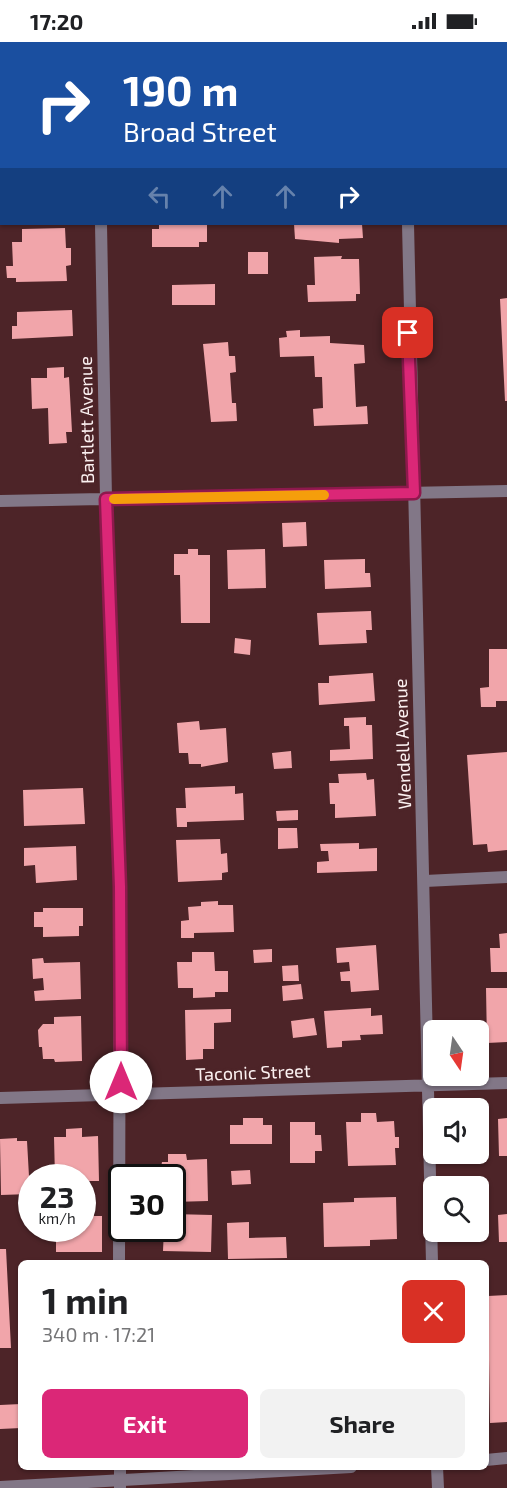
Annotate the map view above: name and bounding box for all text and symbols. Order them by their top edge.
text: 17:20 [30,8,83,34]
text: 190 m [123,64,239,114]
icon: right [24,66,102,144]
text: Broad Street [123,115,277,147]
icon: left [143,180,176,213]
icon: ahead [206,180,239,213]
icon: ahead [269,180,302,213]
icon: right [332,180,365,213]
pin [382,307,433,358]
icon: arrive [391,316,424,349]
street label: Bartlett Avenue [74,356,98,484]
street label: Wendell Avenue [389,678,415,810]
north arrow [423,1020,489,1086]
map controls [423,1020,489,1242]
position arrow [89,1050,153,1114]
street label: Taconic Street [195,1059,311,1085]
button: sound [423,1098,489,1164]
speed limit sign: 30 [108,1164,186,1242]
button: search [423,1176,489,1242]
text: 23 [40,1178,74,1214]
text: km/h [38,1209,76,1227]
text: 1 min [42,1278,129,1321]
button: close [402,1280,465,1343]
text: 340 m · 17:21 [42,1322,155,1346]
button: Exit [42,1389,248,1458]
button: Share [260,1389,465,1458]

